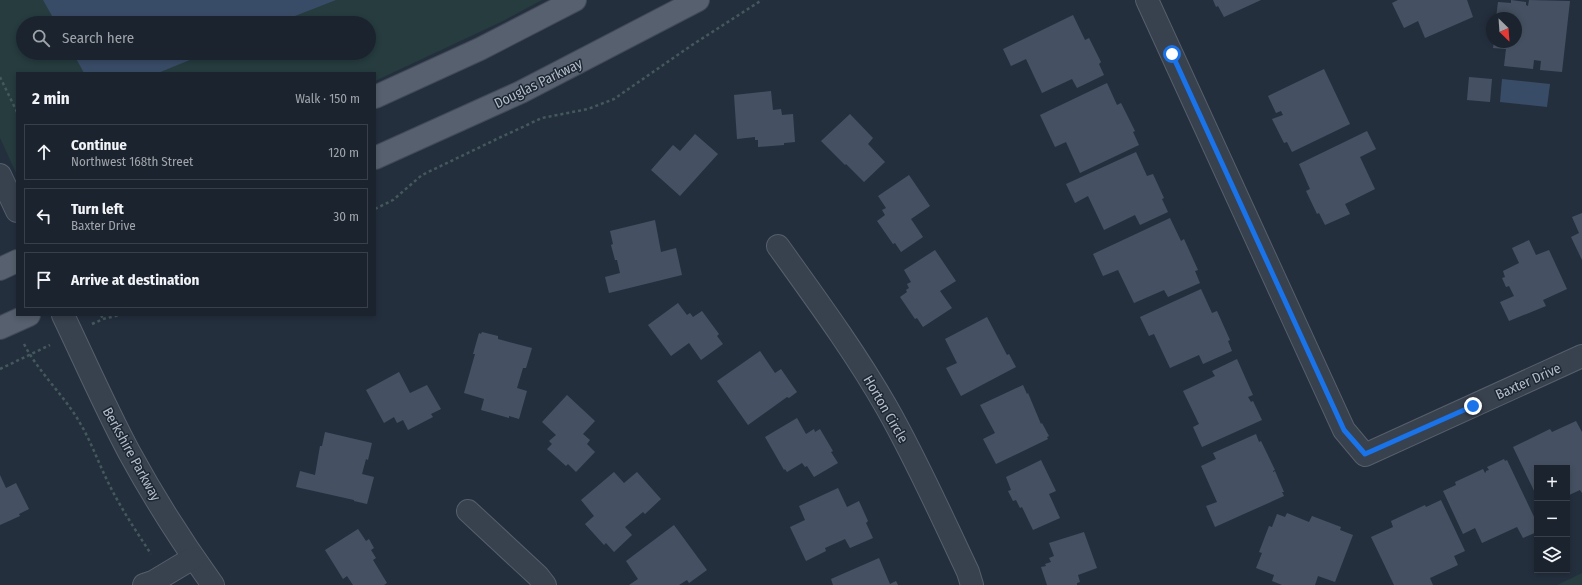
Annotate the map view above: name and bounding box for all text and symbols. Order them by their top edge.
north arrow [1486,12,1522,48]
search box [16,16,376,60]
icon: search [30,27,52,49]
text: Search here [62,29,134,47]
route start [1163,45,1181,63]
street label: Douglas Parkway [491,54,586,112]
text: 2 min [32,88,70,109]
text: Walk · 150 m [295,91,360,106]
text: Continue [71,136,127,154]
icon: ahead [33,141,55,163]
text: 120 m [328,145,359,160]
text: Northwest 168th Street [71,154,193,169]
text: Turn left [71,200,124,218]
icon: left [33,205,55,227]
text: 30 m [333,209,359,224]
text: Baxter Drive [71,218,136,233]
icon: arrive [33,269,55,291]
text: Arrive at destination [71,271,199,289]
street label: Baxter Drive [1493,359,1564,403]
street label: Horton Circle [860,373,912,446]
route end [1464,397,1482,415]
street label: Berkshire Parkway [99,405,165,505]
map controls [1534,465,1570,573]
button: + [1534,465,1570,501]
button: − [1534,501,1570,537]
button: layers [1534,537,1570,573]

